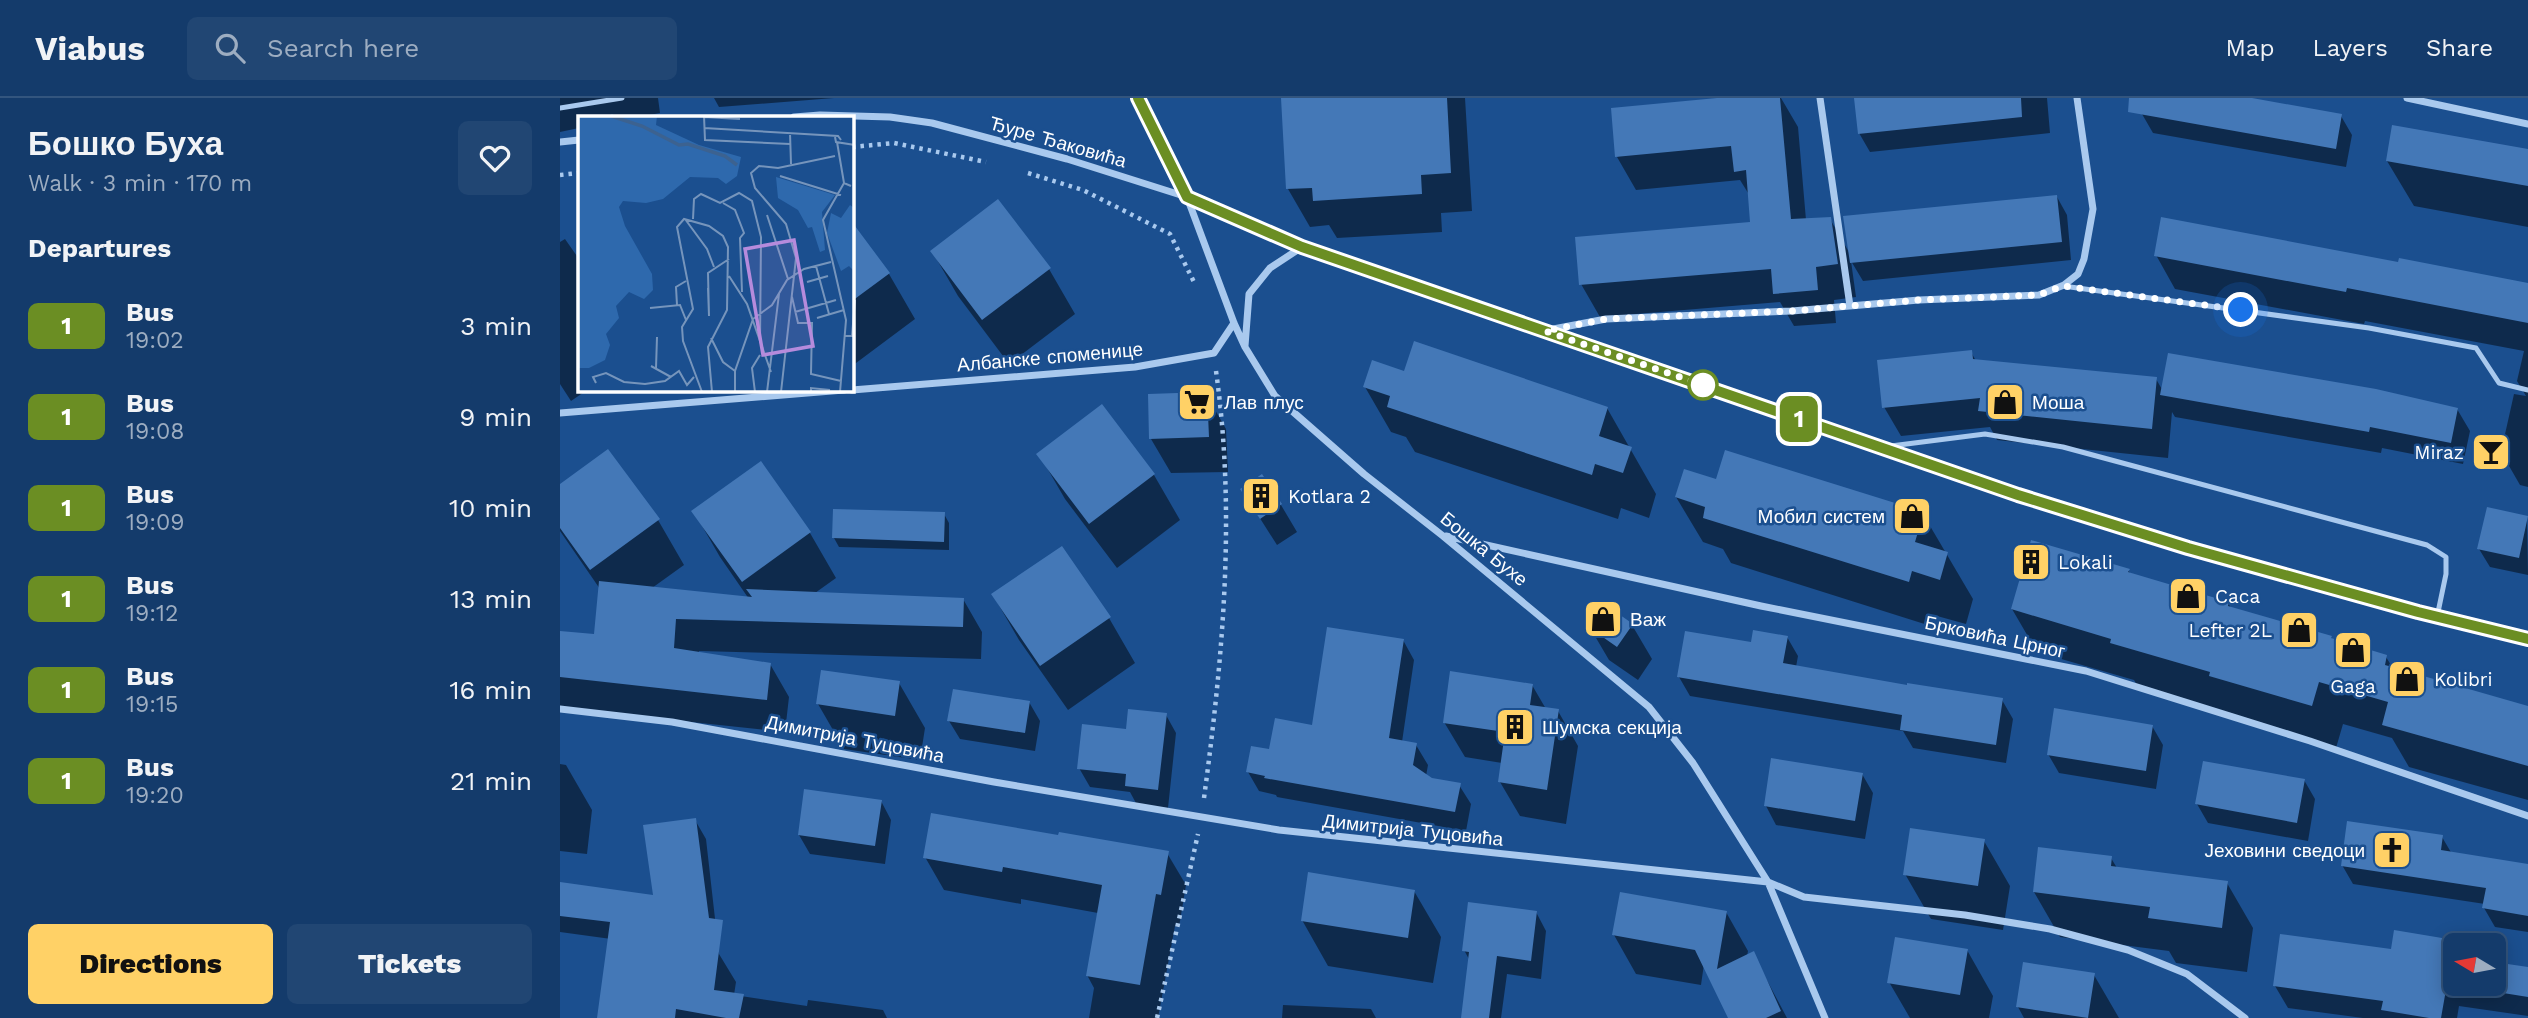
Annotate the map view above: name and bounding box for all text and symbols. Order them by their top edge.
search box [187,17,677,80]
text: Viabus [35,29,145,68]
icon: search [211,29,249,67]
text: Search here [267,33,419,63]
text: Map [2226,34,2274,62]
text: Layers [2312,34,2388,62]
text: Share [2426,34,2493,62]
street label: Ђуре Ђаковића [987,111,1129,173]
inset map [578,116,854,392]
button: heart [458,121,532,195]
text: Бошко Буха [28,124,223,163]
text: Walk · 3 min · 170 m [28,170,252,197]
text: Departures [28,233,171,263]
your location [2223,292,2258,327]
text: Bus [126,297,174,327]
text: 3 min [460,311,532,341]
text: 1 [61,312,72,340]
text: 19:02 [126,327,184,354]
street label: Албанске споменице [956,337,1144,377]
unlabelled marker [1688,370,1718,400]
supermarket icon: Лав плус [1176,381,1218,423]
shop icon: Моша [1984,381,2026,423]
text: Bus [126,388,174,418]
place label: Лав плус [1224,391,1304,414]
place label: Моша [2032,391,2085,414]
line badge: 1 [1776,396,1822,442]
text: 9 min [459,402,532,432]
text: 1 [61,403,72,431]
text: 1 [1794,405,1804,433]
text: 19:08 [126,418,184,445]
bar icon: Miraz [2470,431,2512,473]
place label: Miraz [2414,441,2464,464]
building icon: Kotlara 2 [1240,475,1282,517]
text: Bus [126,479,174,509]
place label: Kotlara 2 [1288,485,1371,508]
text: 10 min [449,493,532,523]
text: 1 [61,494,72,522]
shop icon: Мобил систем [1891,495,1933,537]
place label: Мобил систем [1758,505,1885,528]
street label: Бошка Бухе [1436,507,1532,591]
text: 19:09 [126,509,184,536]
building icon: Lokali [2010,541,2052,583]
place label: Lokali [2058,551,2113,574]
text: Bus [126,570,174,600]
shop icon: Caca [2167,575,2209,617]
text: 13 min [450,584,532,614]
text: 1 [61,585,72,613]
place label: Caca [2215,585,2260,608]
shop icon: Важ [1582,598,1624,640]
text: 19:12 [126,600,178,627]
place label: Важ [1630,608,1666,631]
shop icon: Lefter 2L [2278,609,2320,651]
street label: Брковића Црног [1923,611,2067,663]
place label: Lefter 2L [2188,619,2272,642]
shop icon: Gaga [2332,629,2374,671]
shop icon: Kolibri [2386,658,2428,700]
text: Bus [126,661,174,691]
place label: Kolibri [2434,668,2493,691]
text: 16 min [449,675,532,705]
place label: Gaga [2330,675,2376,698]
text: 1 [61,676,72,704]
text: 19:15 [126,691,178,718]
building icon: Шумска секција [1494,706,1536,748]
street label: Димитрија Туцовића [764,710,947,768]
place label: Шумска секција [1542,716,1682,739]
text: Bus [126,752,174,782]
text: 21 min [450,766,532,796]
text: 1 [61,767,72,795]
text: 19:20 [126,782,184,809]
street label: Димитрија Туцовића [1322,809,1505,851]
church icon: Јеховини сведоци [2371,829,2413,871]
place label: Јеховини сведоци [2205,839,2365,862]
button: Directions [28,924,273,1004]
button: Tickets [287,924,532,1004]
north arrow [2443,933,2506,996]
map controls [2443,933,2506,996]

